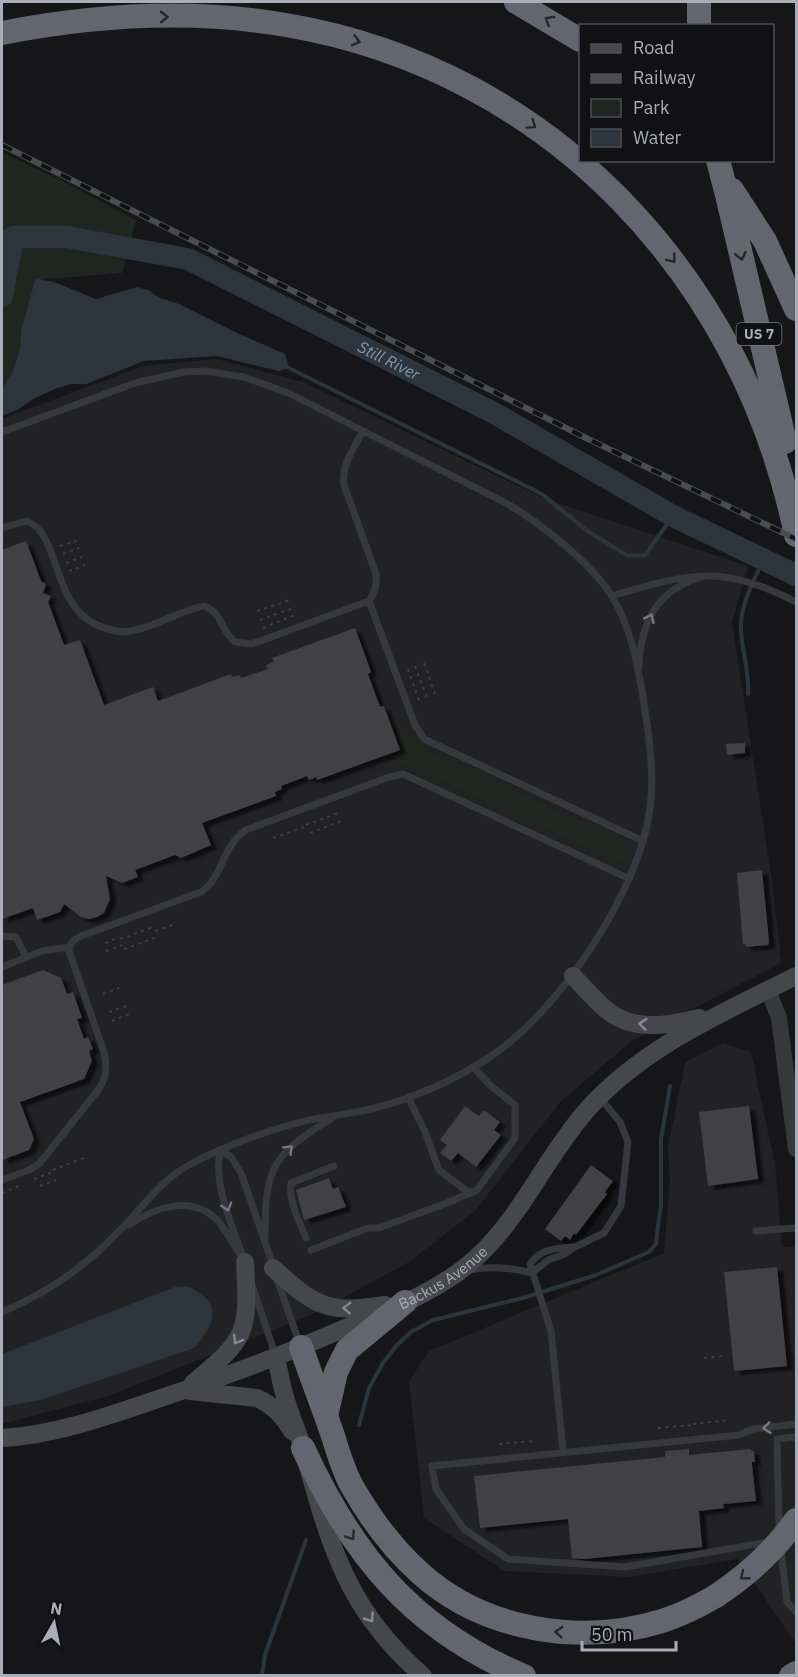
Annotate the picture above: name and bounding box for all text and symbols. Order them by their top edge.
one-way arrow [159,10,168,23]
one-way arrow [545,15,555,27]
legend [579,24,774,162]
one-way arrow [351,34,361,47]
text: Road [633,36,674,59]
text: Railway [633,66,695,89]
text: Park [633,96,670,119]
one-way arrow [525,118,536,129]
text: Water [633,126,682,149]
one-way arrow [734,251,747,261]
one-way arrow [665,252,676,263]
road number: US 7 [736,323,782,345]
water label: Still River [355,336,424,385]
one-way arrow [643,613,655,624]
one-way arrow [639,1018,648,1031]
one-way arrow [282,1145,293,1155]
one-way arrow [220,1201,232,1212]
street label: Backus Avenue [395,1242,491,1313]
one-way arrow [342,1302,351,1314]
one-way arrow [233,1334,245,1344]
one-way arrow [763,1421,772,1434]
one-way arrow [344,1529,355,1540]
one-way arrow [740,1569,751,1580]
north arrow [24,1593,84,1653]
text: N [49,1597,64,1619]
one-way arrow [363,1612,374,1623]
scale bar [582,1614,676,1652]
text: 50 m [591,1623,633,1646]
one-way arrow [555,1626,564,1639]

